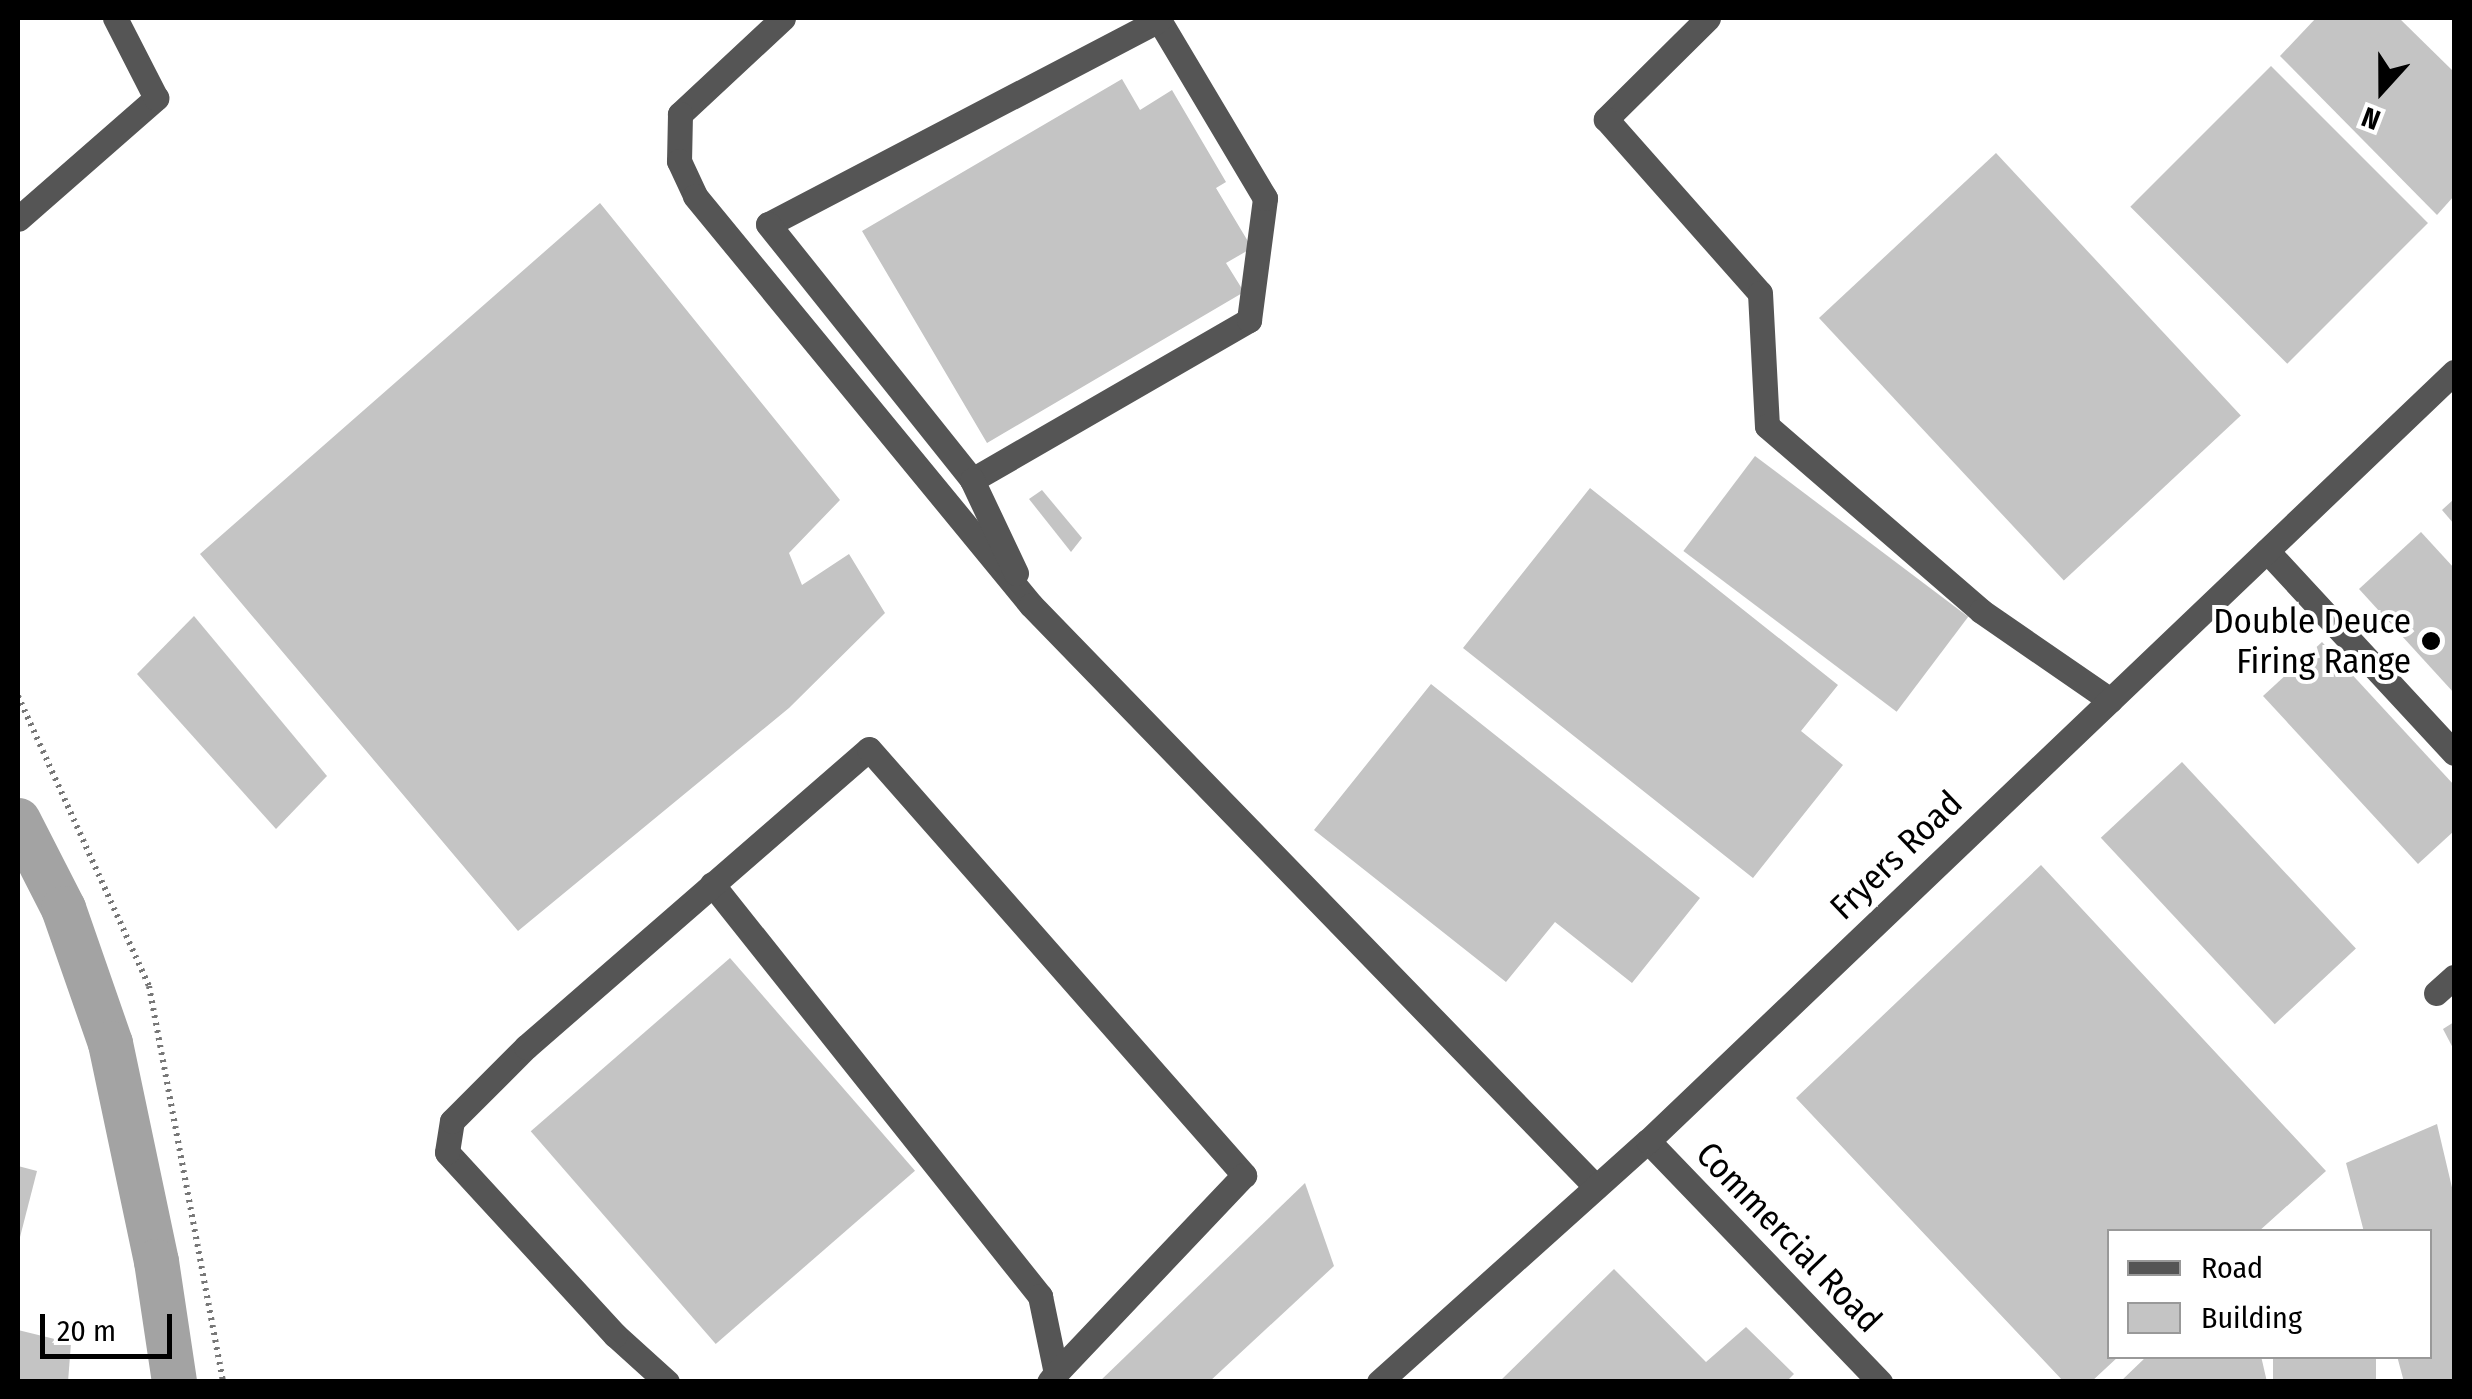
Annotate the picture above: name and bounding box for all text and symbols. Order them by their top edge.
north arrow [2332,40,2432,140]
text: N [2357,100,2385,137]
place label: Double Deuce Firing Range [2213,600,2411,682]
marker: Double Deuce Firing Range [2420,630,2442,652]
street label: Fryers Road [1822,782,1970,928]
street label: Commercial Road [1688,1133,1890,1341]
legend [2107,1229,2432,1359]
text: Road [2201,1250,2263,1286]
scale bar [45,1294,178,1356]
text: Building [2201,1300,2302,1336]
text: 20 m [57,1313,116,1349]

